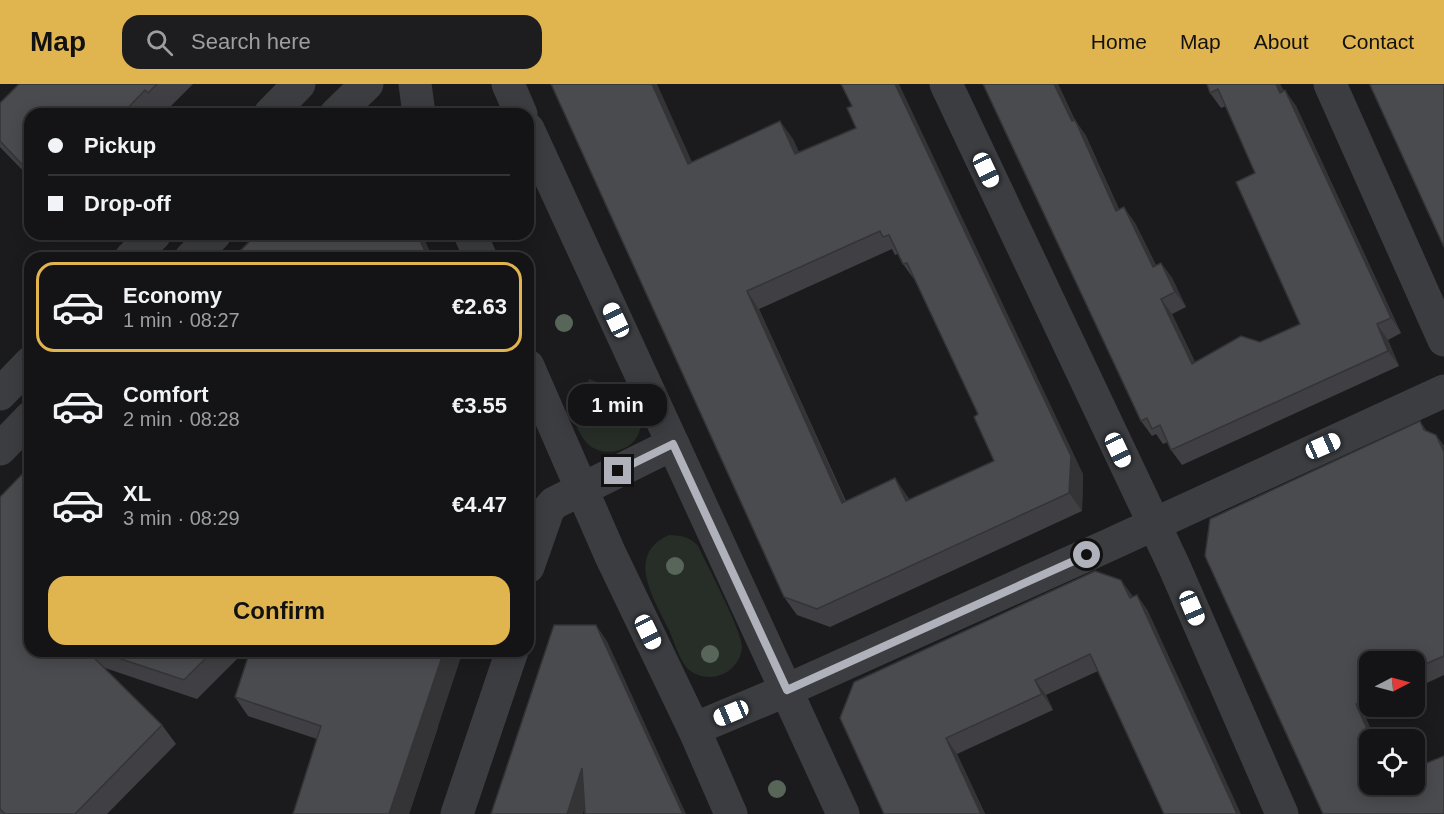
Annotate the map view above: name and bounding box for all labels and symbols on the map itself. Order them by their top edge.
car [970,150,1002,190]
car [600,300,632,340]
callout: 1 min [568,384,668,426]
car [1102,430,1134,470]
car [1303,430,1343,462]
route end [604,457,631,484]
route start [1073,541,1100,568]
car [1177,588,1207,628]
car [632,612,664,652]
north arrow [1359,651,1425,717]
car [711,698,751,728]

